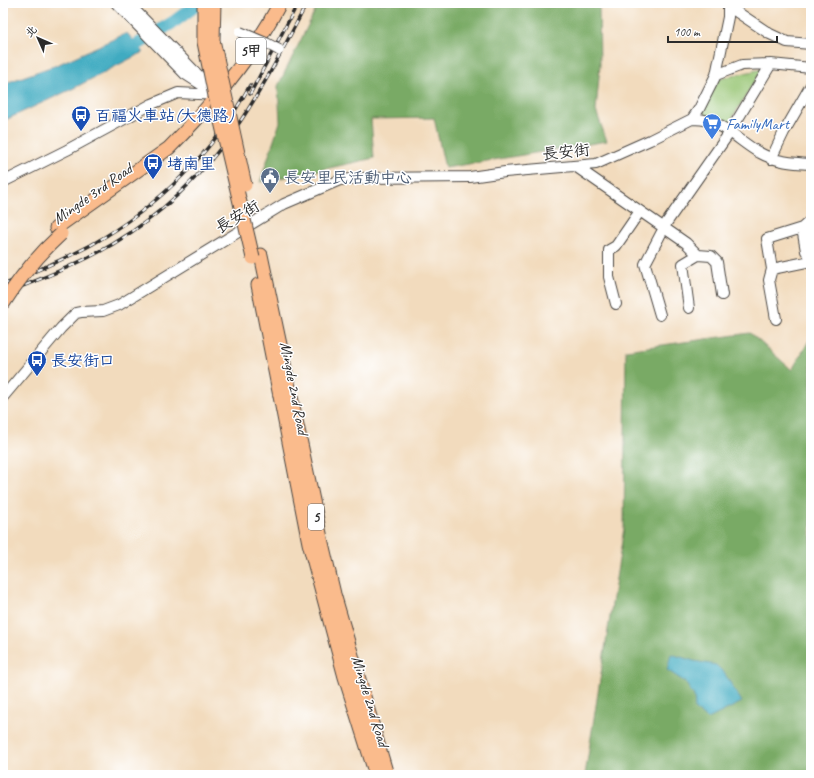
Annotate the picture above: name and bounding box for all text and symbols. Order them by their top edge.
north arrow [18,18,58,58]
scale bar [668,18,777,44]
text: 北 [22,22,40,40]
text: 100 m [674,24,701,40]
road number: 5甲 [236,38,266,64]
bus stop icon: 百福火車站(大德路) [70,104,92,132]
place label: 百福火車站(大德路) [95,106,234,126]
supermarket icon: FamilyMart [701,112,723,140]
place label: FamilyMart [726,114,791,134]
street label: 長安街 [541,140,591,164]
bus stop icon: 堵南里 [142,152,164,180]
place label: 堵南里 [167,154,215,174]
street label: Mingde 3rd Road [49,157,139,229]
public building icon: 長安里民活動中心 [259,166,281,194]
place label: 長安里民活動中心 [284,168,412,188]
street label: 長安街 [212,196,263,238]
street label: Mingde 2nd Road [275,340,313,439]
bus stop icon: 長安街口 [26,349,48,377]
place label: 長安街口 [51,351,115,371]
road number: 5 [308,504,324,530]
street label: Mingde 2nd Road [347,653,394,752]

